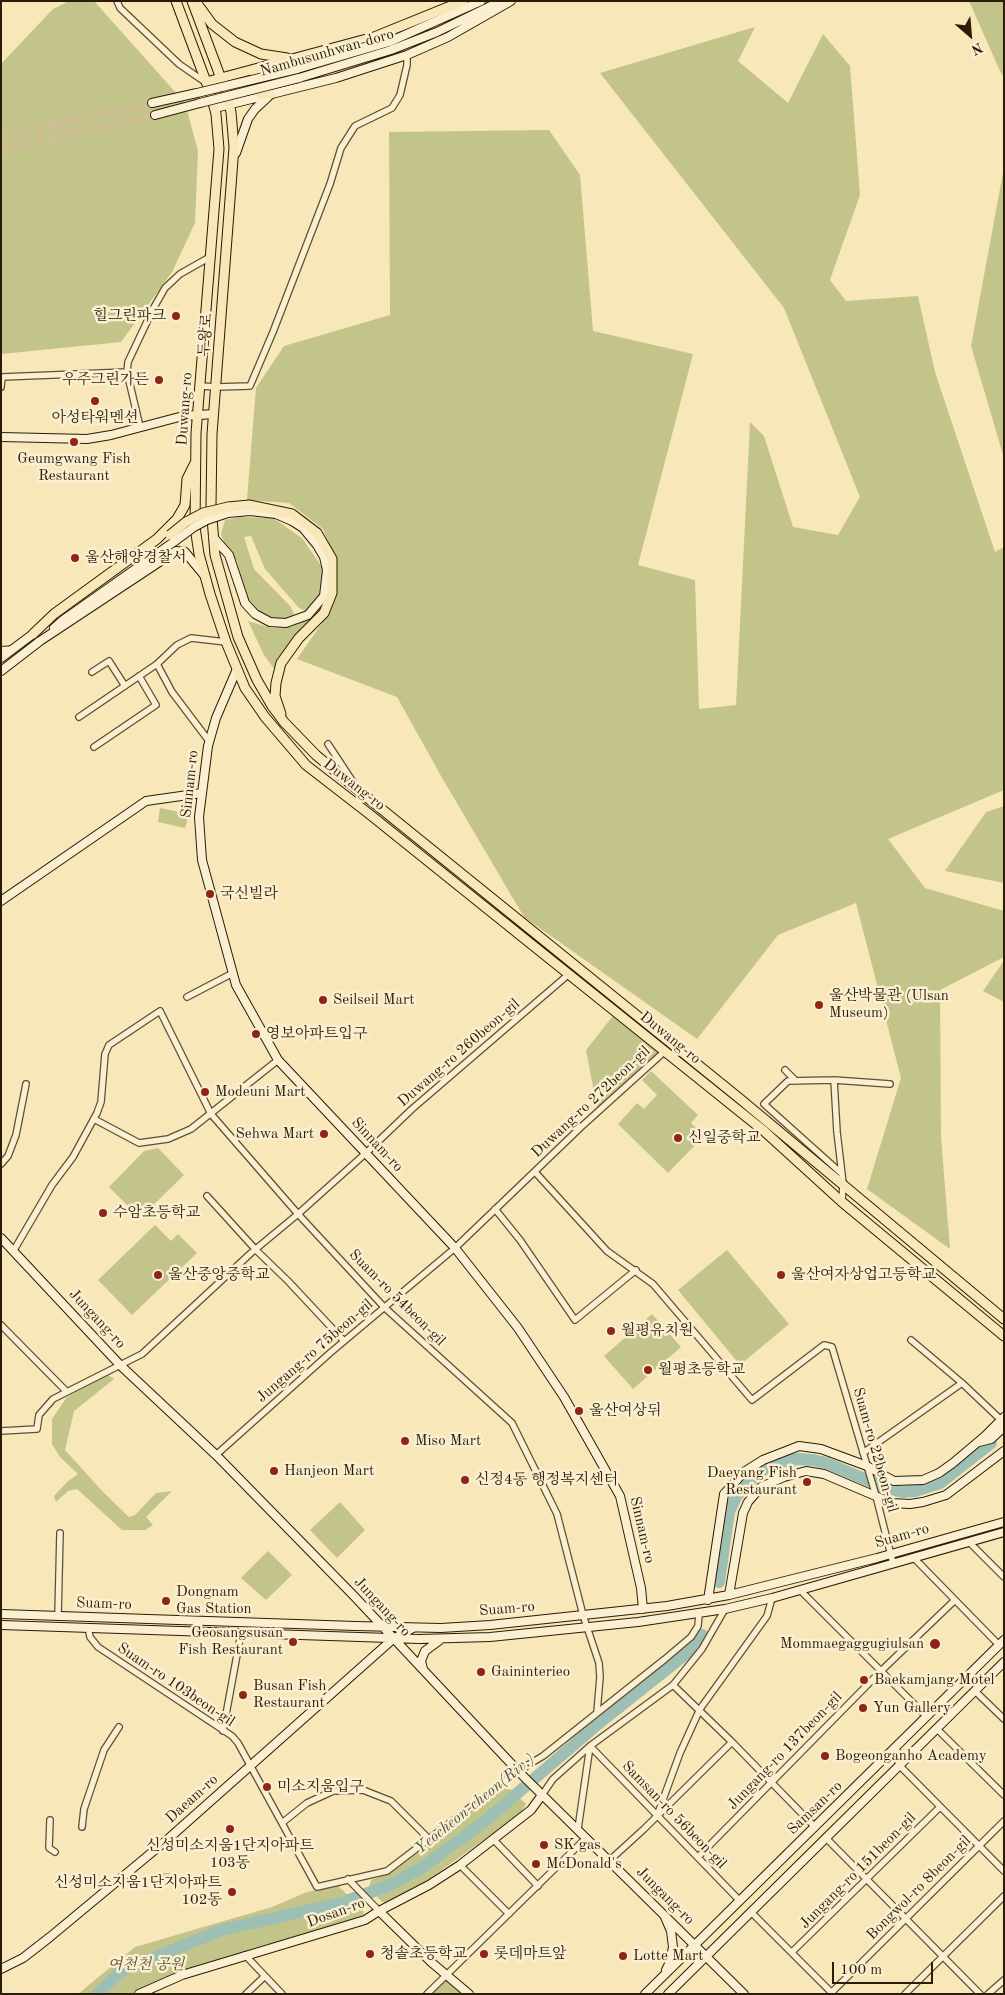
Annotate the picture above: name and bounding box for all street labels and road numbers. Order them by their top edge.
street label: Nambusunhwan-doro [258,25,396,81]
street label: 두왕로 [196,313,216,357]
street label: Duwang-ro [173,372,197,446]
street label: Sinnam-ro [177,749,203,819]
street label: Duwang-ro [319,755,389,815]
street label: Duwang-ro 260beon-gil [394,995,524,1111]
street label: Duwang-ro [636,1008,704,1068]
street label: Duwang-ro 272beon-gil [528,1042,654,1162]
street label: Sinnam-ro [347,1114,407,1176]
street label: Suam-ro 54beon-gil [345,1246,449,1350]
street label: Jungang-ro [65,1285,129,1353]
street label: Jungang-ro 75beon-gil [253,1295,377,1407]
street label: Suam-ro 22beon-gil [849,1385,901,1515]
street label: Sinnam-ro [626,1495,658,1565]
street label: Suam-ro [873,1520,931,1552]
street label: Jungang-ro [350,1573,414,1641]
street label: Suam-ro [76,1594,132,1614]
street label: Suam-ro [478,1598,536,1620]
street label: Suam-ro 103beon-gil [114,1639,238,1731]
street label: Jungang-ro 137beon-gil [724,1688,846,1814]
street label: Samsan-ro 56beon-gil [618,1757,730,1873]
street label: Daeam-ro [162,1771,222,1827]
street label: Samsan-ro [784,1777,846,1839]
street label: Jungang-ro 151beon-gil [796,1809,920,1933]
street label: Bongwol-ro 8beon-gil [863,1832,975,1944]
street label: Jungang-ro [632,1863,698,1929]
street label: Dosan-ro [305,1894,367,1932]

